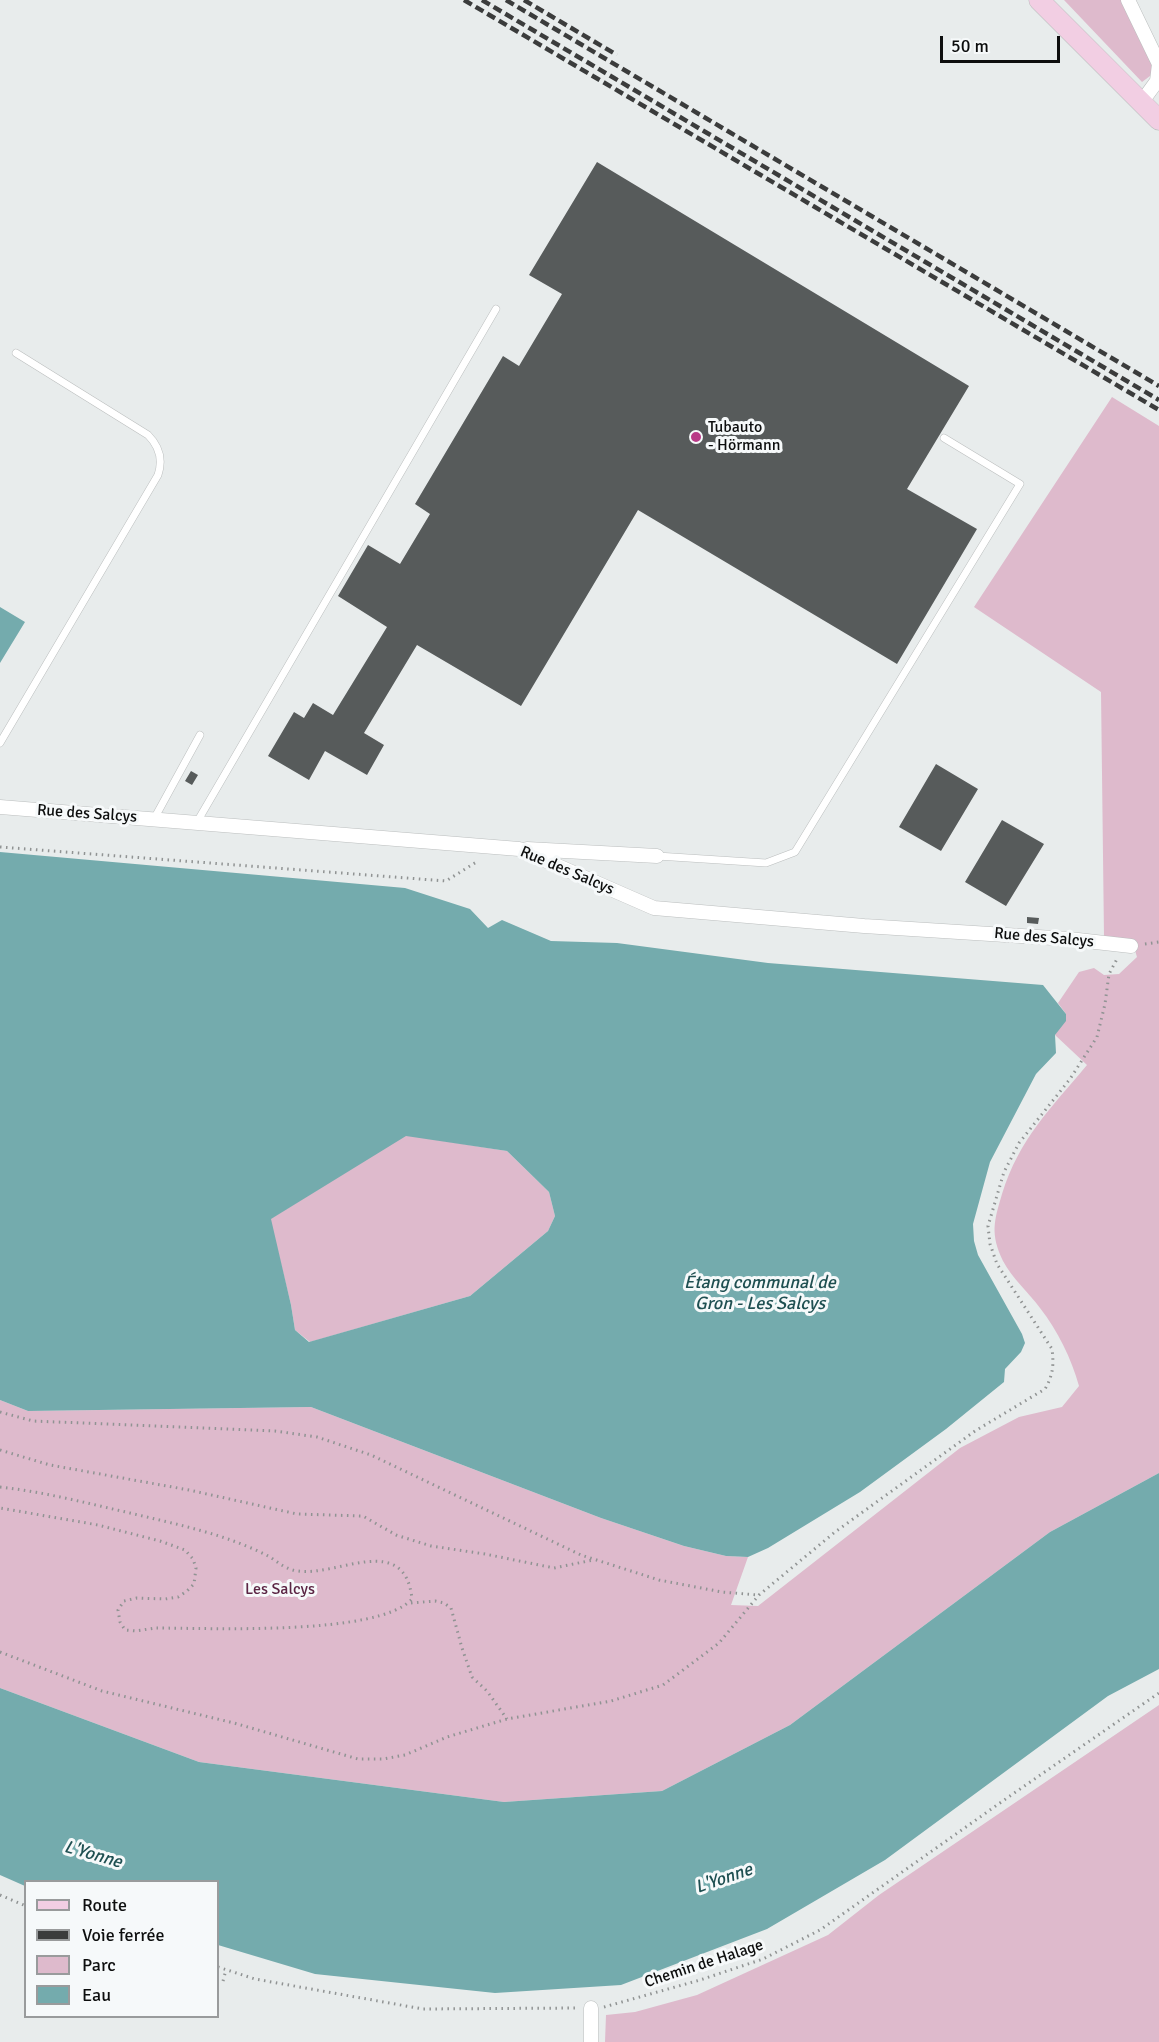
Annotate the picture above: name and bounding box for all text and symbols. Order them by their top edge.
scale bar [943,24,1063,62]
text: 50 m [951,35,989,57]
place label: Tubauto - Hörmann [708,418,780,456]
marker: Tubauto - Hörmann [689,430,703,444]
street label: Rue des Salcys [36,801,138,827]
street label: Rue des Salcys [517,843,617,899]
street label: Rue des Salcys [993,924,1095,952]
water label: Étang communal de Gron - Les Salcys [684,1272,836,1314]
park label: Les Salcys [245,1580,315,1600]
water label: L'Yonne [62,1836,124,1874]
water label: L'Yonne [693,1859,755,1899]
legend [24,1880,219,2018]
text: Route [82,1894,127,1916]
text: Voie ferrée [82,1924,164,1946]
street label: Chemin de Halage [642,1936,766,1992]
text: Parc [82,1954,116,1976]
text: Eau [82,1984,111,2006]

